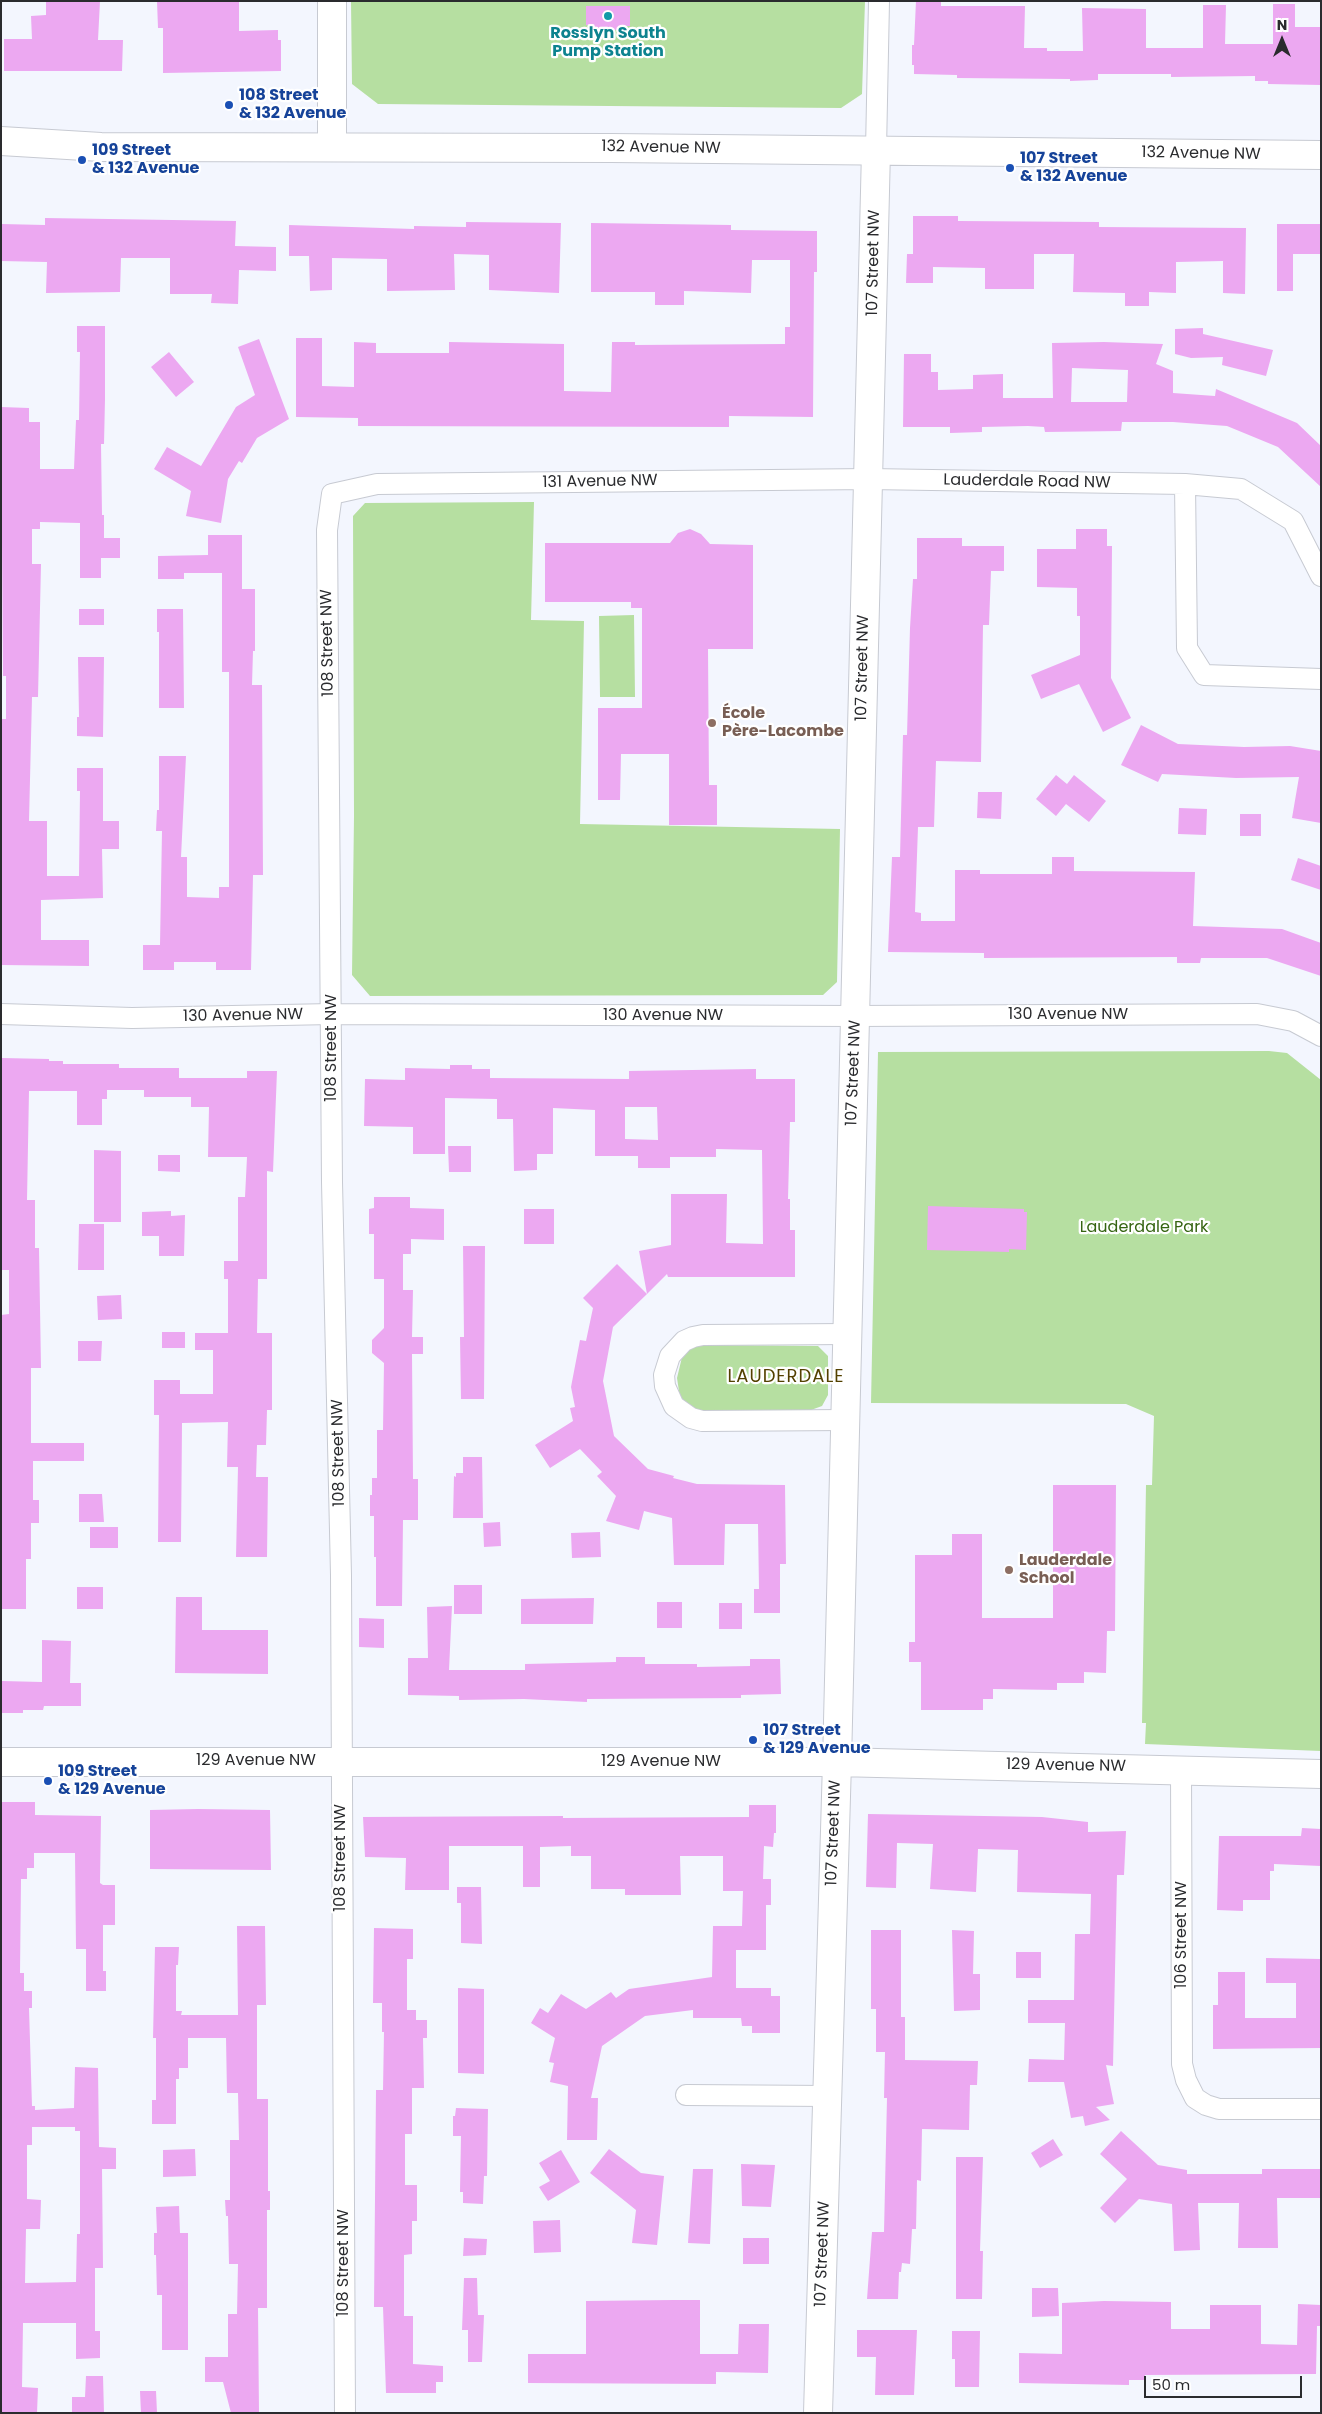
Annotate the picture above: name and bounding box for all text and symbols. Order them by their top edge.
marker: Rosslyn South Pump Station [602,10,614,22]
north arrow [1257,15,1307,65]
text: N [1277,15,1287,35]
place label: Rosslyn South Pump Station [550,24,666,62]
place label: 108 Street & 132 Avenue [239,86,346,124]
marker: 108 Street & 132 Avenue [223,99,235,111]
street label: 132 Avenue NW [601,137,721,159]
place label: 109 Street & 132 Avenue [92,141,199,179]
street label: 132 Avenue NW [1141,143,1261,165]
place label: 107 Street & 132 Avenue [1020,149,1127,187]
marker: 109 Street & 132 Avenue [76,154,88,166]
marker: 107 Street & 132 Avenue [1004,162,1016,174]
street label: 107 Street NW [863,210,885,316]
street label: 131 Avenue NW [542,471,658,493]
street label: Lauderdale Road NW [943,471,1111,493]
street label: 108 Street NW [317,589,339,697]
street label: 107 Street NW [852,615,874,721]
place label: École Père-Lacombe [722,704,844,742]
marker: École Père-Lacombe [706,717,718,729]
street label: 108 Street NW [322,994,342,1102]
street label: 130 Avenue NW [183,1005,303,1027]
street label: 130 Avenue NW [1008,1005,1128,1025]
street label: 130 Avenue NW [603,1006,723,1026]
street label: 107 Street NW [843,1020,865,1126]
park label: Lauderdale Park [1080,1218,1208,1238]
district label: LAUDERDALE [726,1366,846,1388]
street label: 108 Street NW [328,1399,350,1507]
place label: Lauderdale School [1019,1551,1112,1589]
marker: Lauderdale School [1003,1564,1015,1576]
place label: 107 Street & 129 Avenue [763,1721,871,1759]
marker: 107 Street & 129 Avenue [747,1734,759,1746]
street label: 129 Avenue NW [196,1751,316,1771]
street label: 129 Avenue NW [601,1752,721,1772]
street label: 129 Avenue NW [1006,1755,1126,1777]
place label: 109 Street & 129 Avenue [58,1762,166,1800]
marker: 109 Street & 129 Avenue [42,1775,54,1787]
street label: 107 Street NW [823,1780,845,1886]
street label: 108 Street NW [331,1804,351,1912]
street label: 106 Street NW [1172,1881,1192,1989]
street label: 107 Street NW [812,2201,834,2307]
street label: 108 Street NW [334,2209,354,2317]
scale bar [1147,2366,1304,2398]
text: 50 m [1152,2374,1190,2395]

